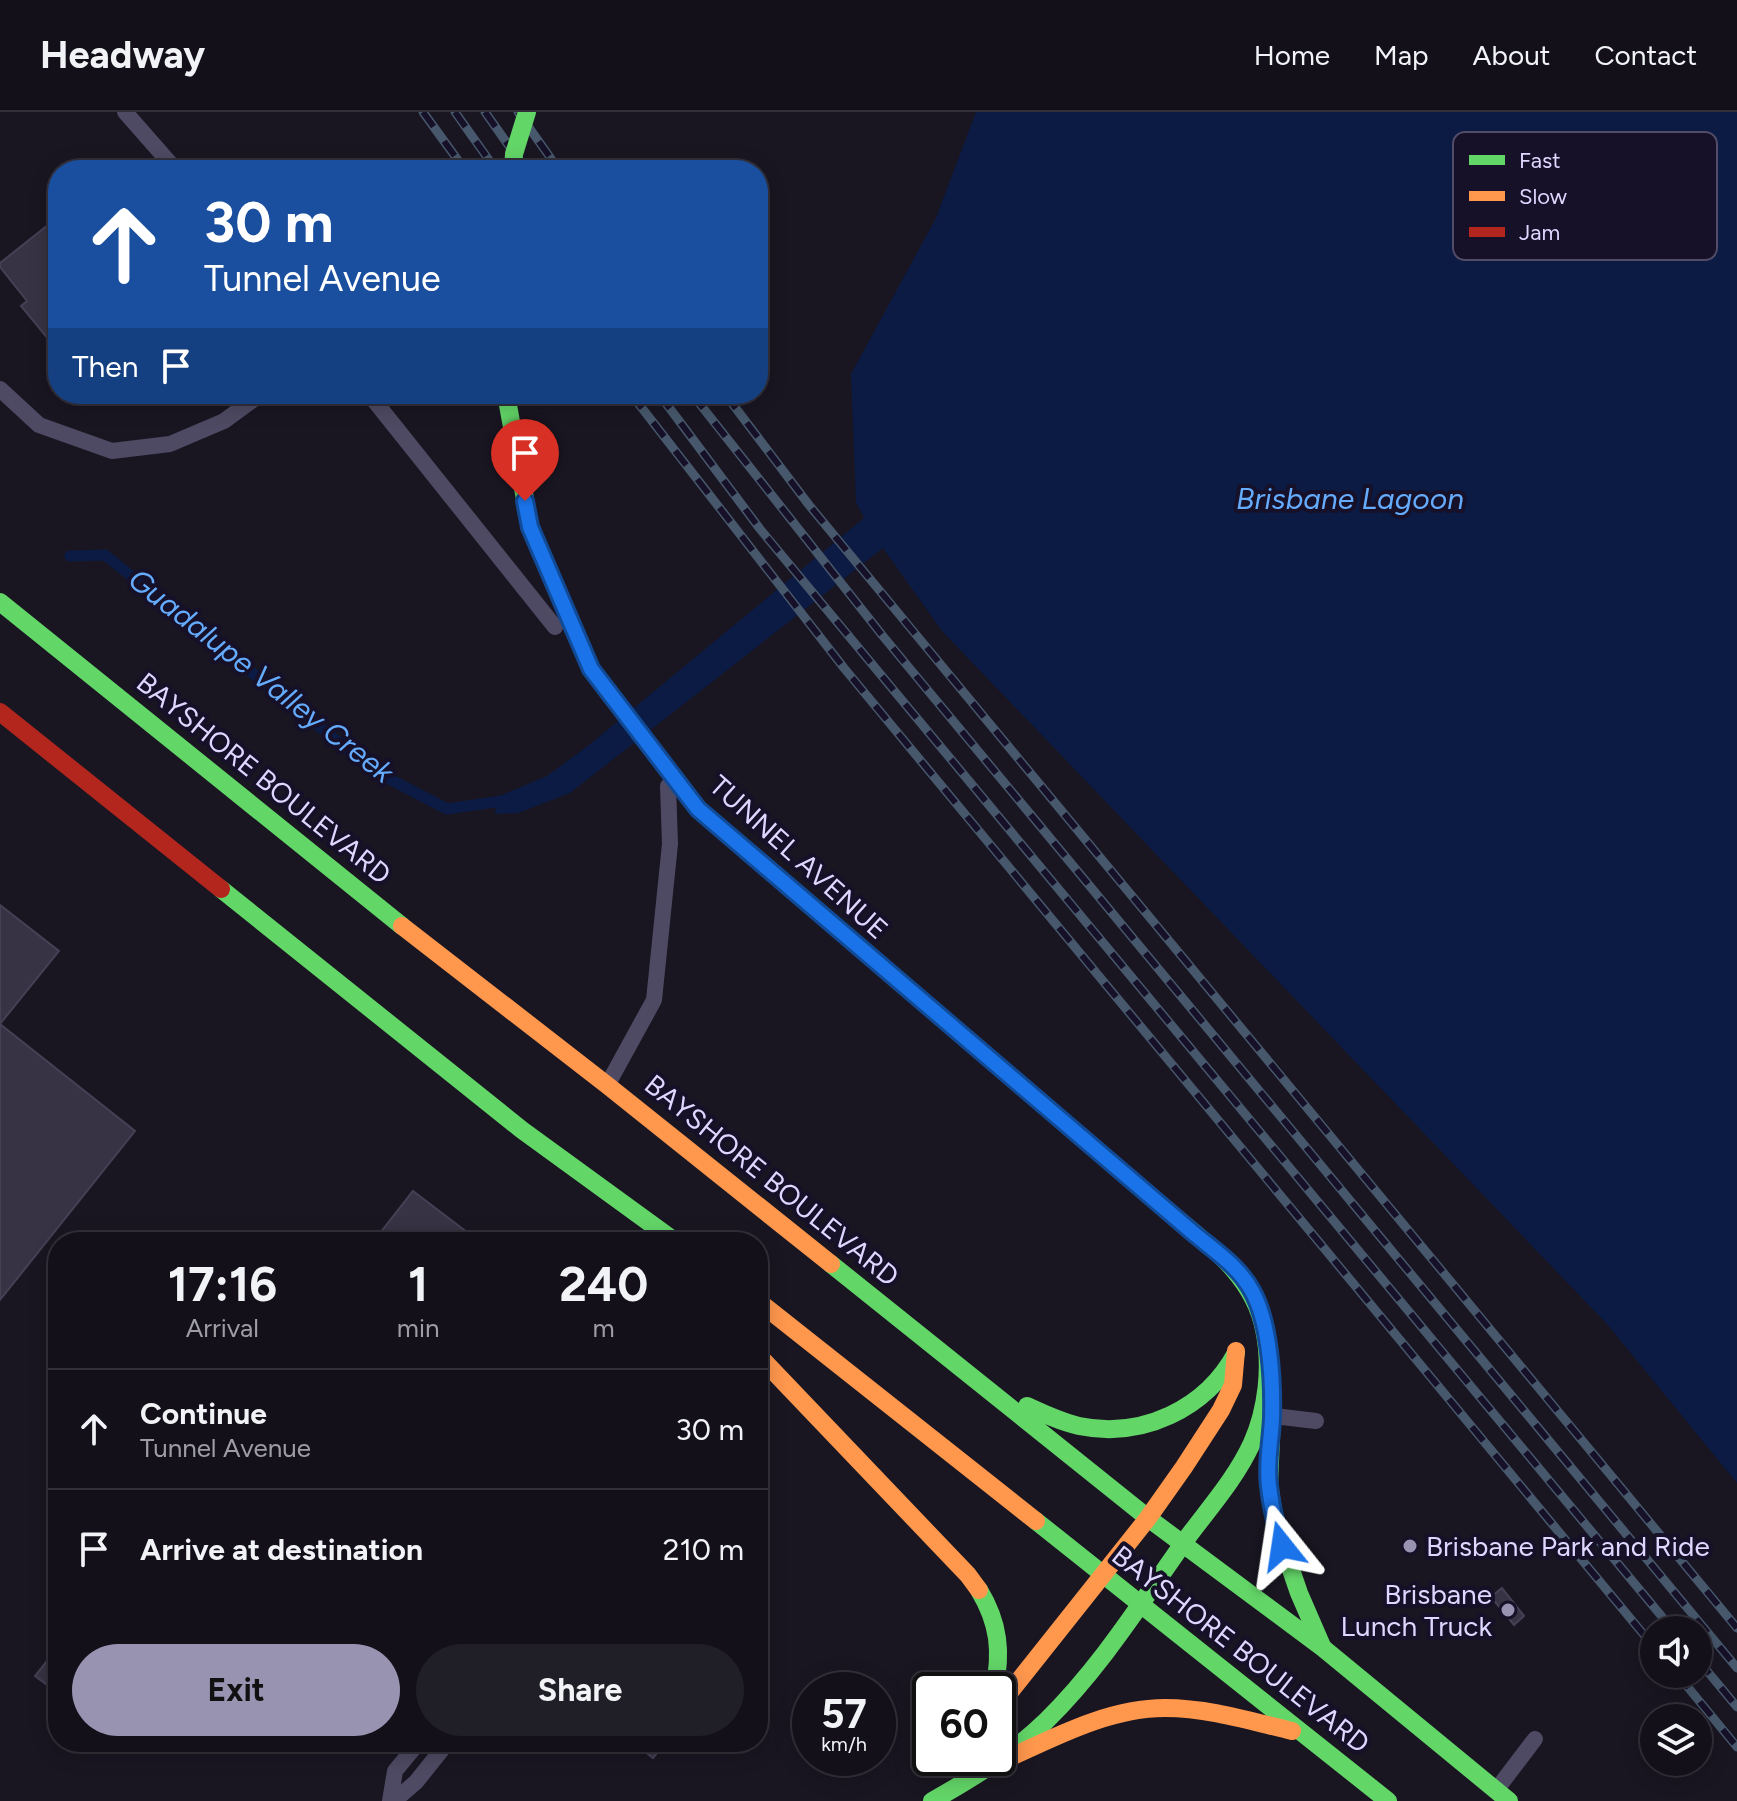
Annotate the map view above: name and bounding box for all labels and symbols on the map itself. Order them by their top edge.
legend [1453,132,1717,260]
text: Fast [1519,147,1561,174]
text: Slow [1519,183,1568,210]
text: Jam [1519,219,1560,246]
pin [491,419,559,501]
water label: Brisbane Lagoon [1236,480,1464,517]
water label: Guadalupe Valley Creek [121,560,403,792]
street label: BAYSHORE BOULEVARD [130,665,398,891]
street label: TUNNEL AVENUE [703,768,895,946]
street label: BAYSHORE BOULEVARD [638,1067,906,1293]
position arrow [1240,1504,1324,1588]
place label: Brisbane Park and Ride [1426,1529,1710,1563]
marker: Brisbane Park and Ride [1401,1537,1419,1555]
street label: BAYSHORE BOULEVARD [1105,1538,1377,1760]
place label: Brisbane Lunch Truck [1341,1577,1492,1643]
marker: Brisbane Lunch Truck [1499,1601,1517,1619]
speed limit sign: 60 [912,1672,1016,1776]

